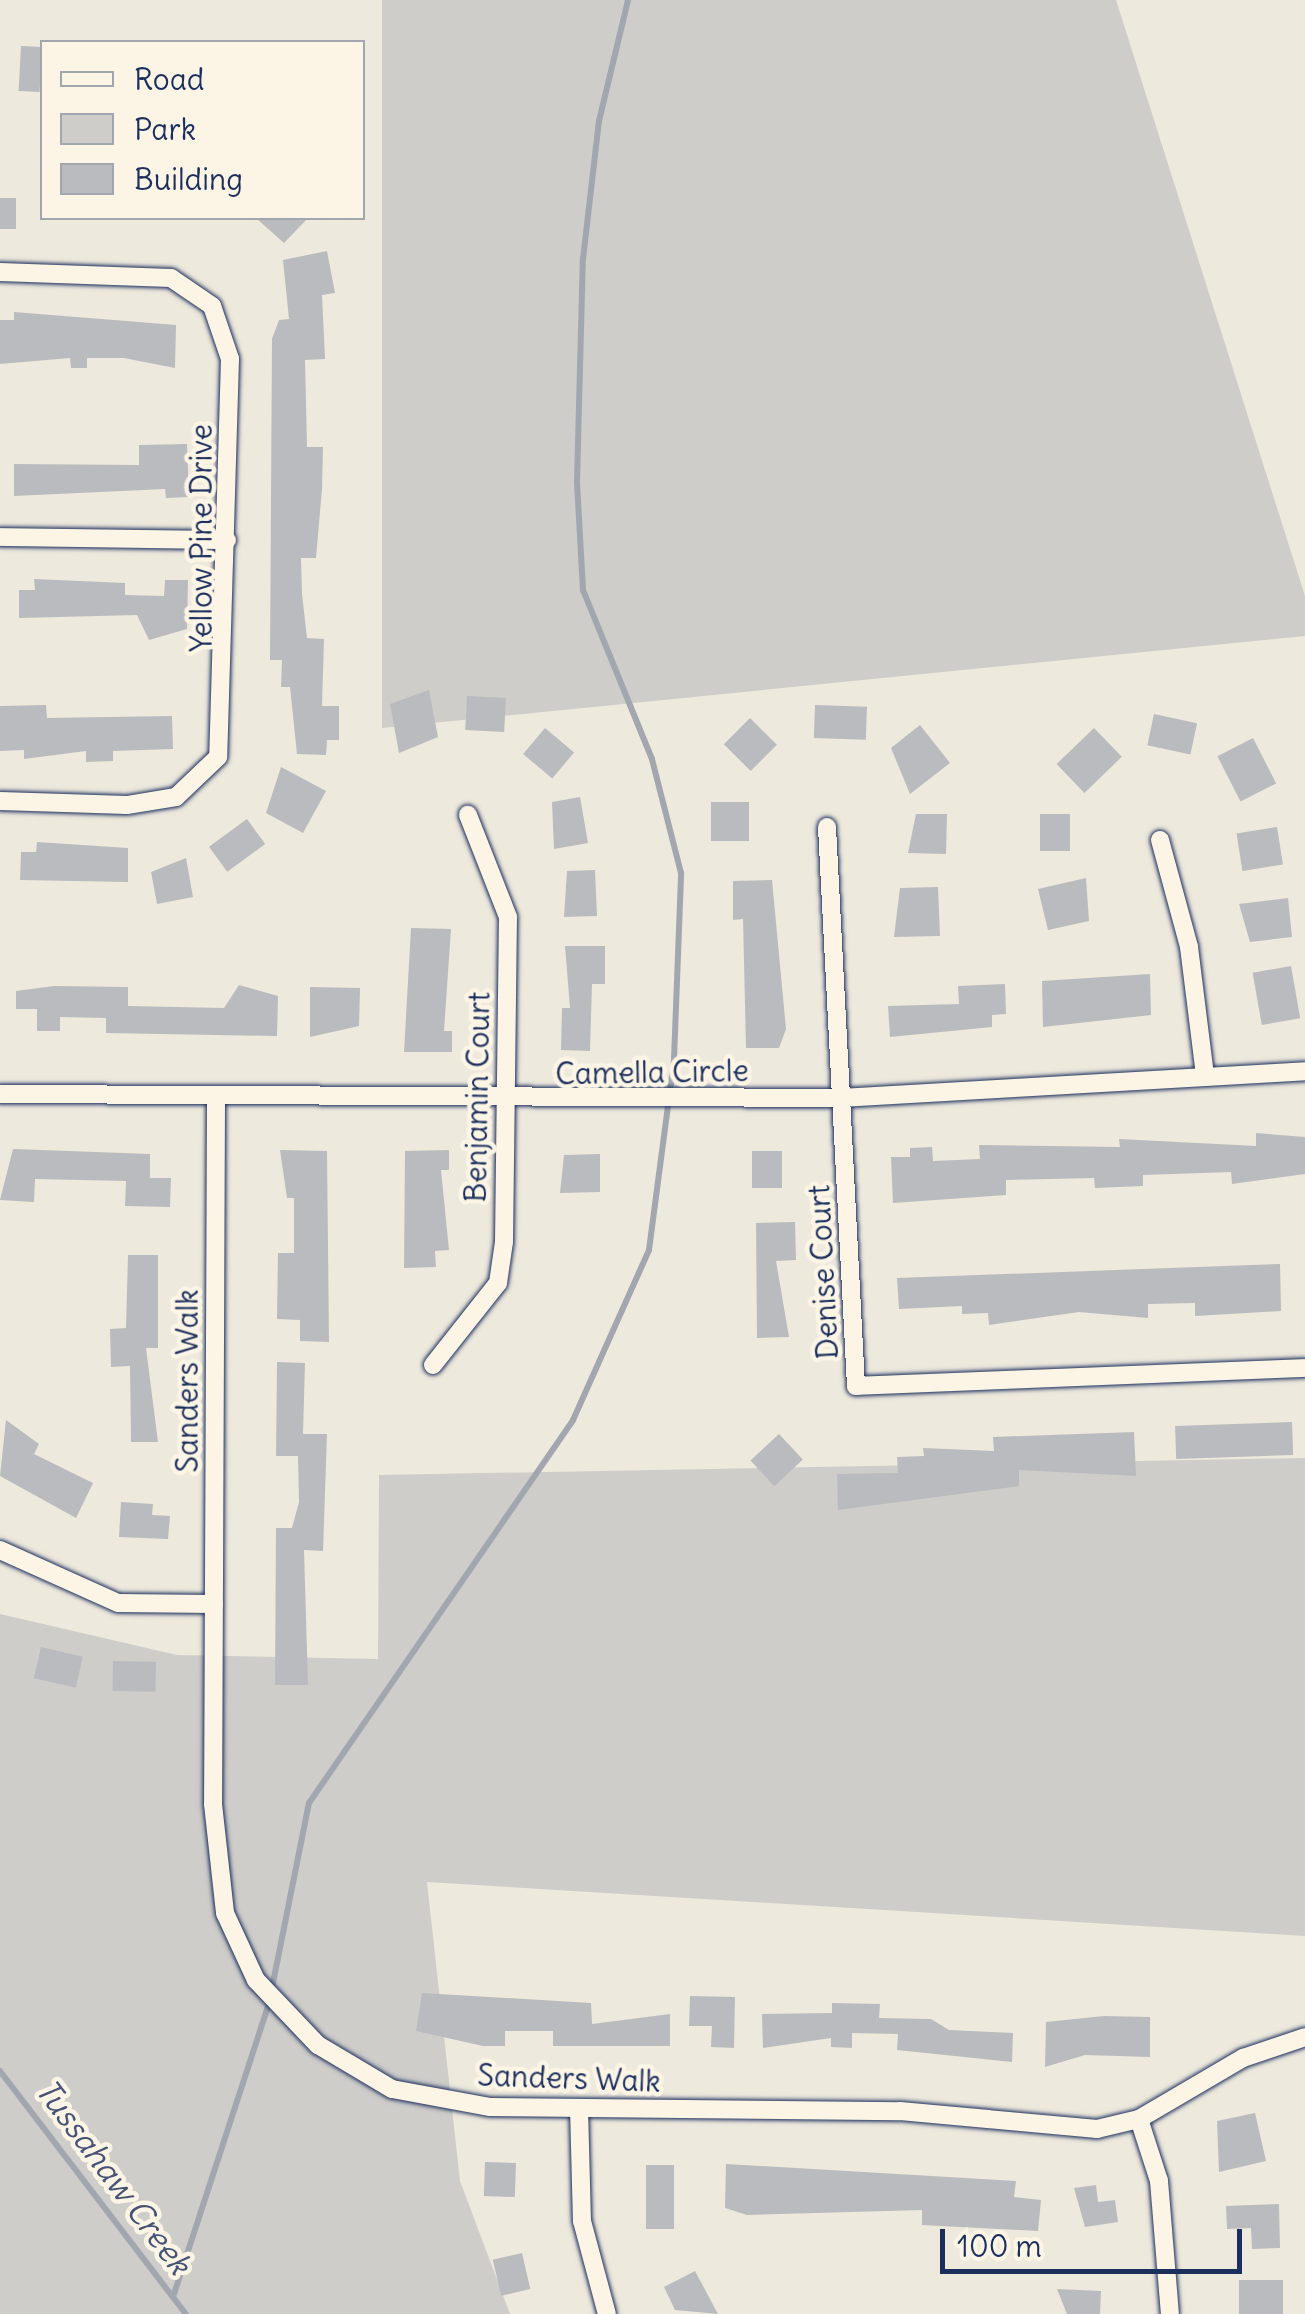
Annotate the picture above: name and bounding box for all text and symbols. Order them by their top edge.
legend [40,40,365,220]
text: Road [134,60,204,98]
text: Park [134,110,196,148]
text: Building [134,160,243,198]
street label: Yellow Pine Drive [183,424,219,652]
street label: Benjamin Court [457,991,497,1203]
street label: Camella Circle [555,1052,749,1092]
street label: Denise Court [800,1184,846,1360]
street label: Sanders Walk [169,1289,205,1473]
street label: Sanders Walk [477,2057,661,2099]
water label: Tussahaw Creek [27,2072,199,2282]
scale bar [945,2209,1248,2271]
text: 100 m [957,2227,1042,2265]

